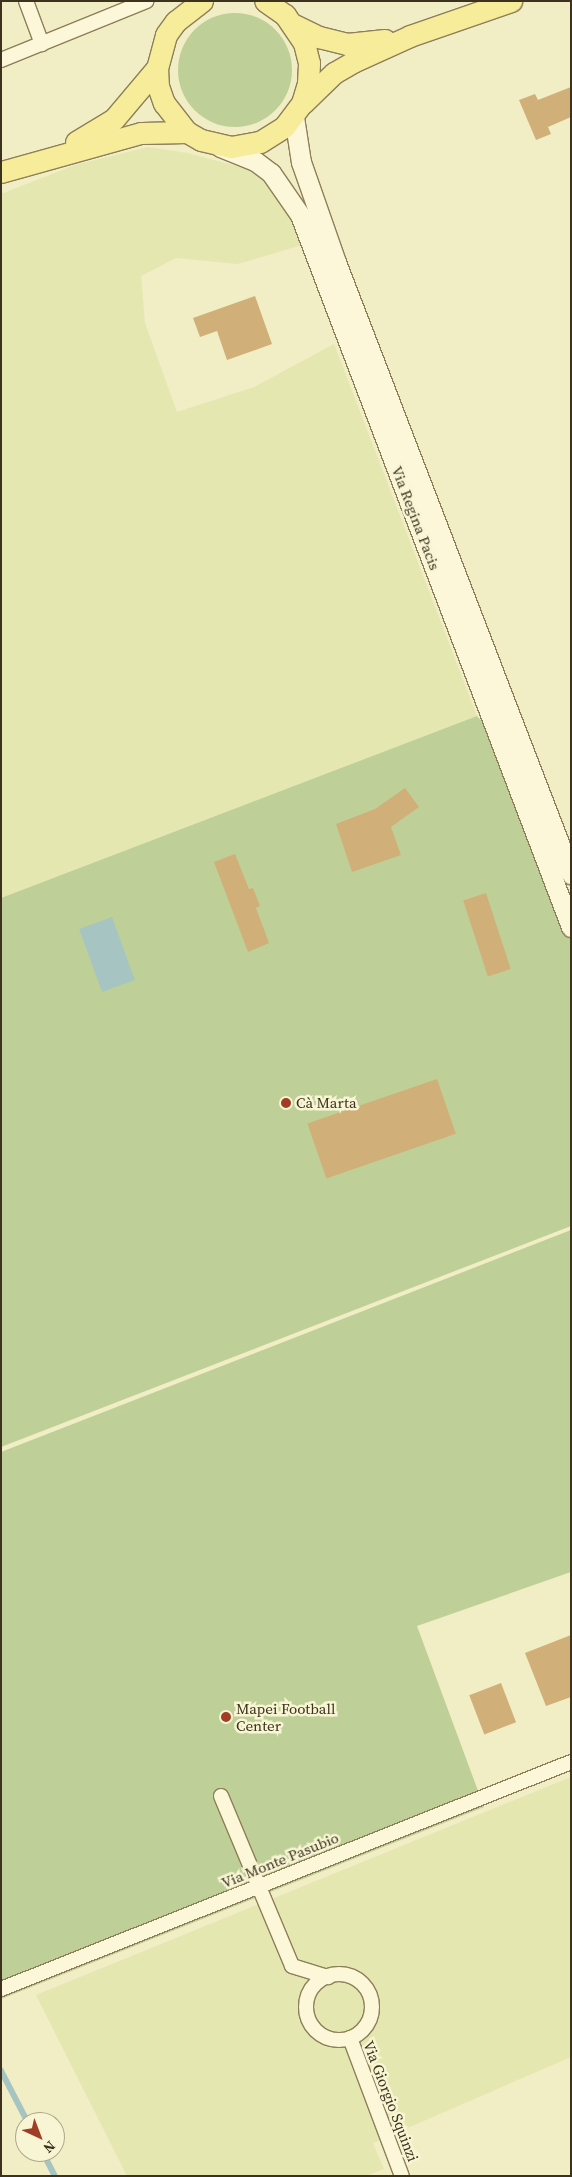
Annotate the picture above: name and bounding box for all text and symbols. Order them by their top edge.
street label: Via Regina Pacis [388,464,444,572]
place label: Cà Marta [296,1094,357,1112]
marker: Cà Marta [280,1097,292,1109]
place label: Mapei Football Center [236,1699,335,1734]
marker: Mapei Football Center [220,1711,232,1723]
street label: Via Monte Pasubio [219,1828,341,1892]
street label: Via Giorgio Squinzi [360,2038,422,2164]
north arrow [15,2112,65,2162]
text: N [39,2136,60,2158]

